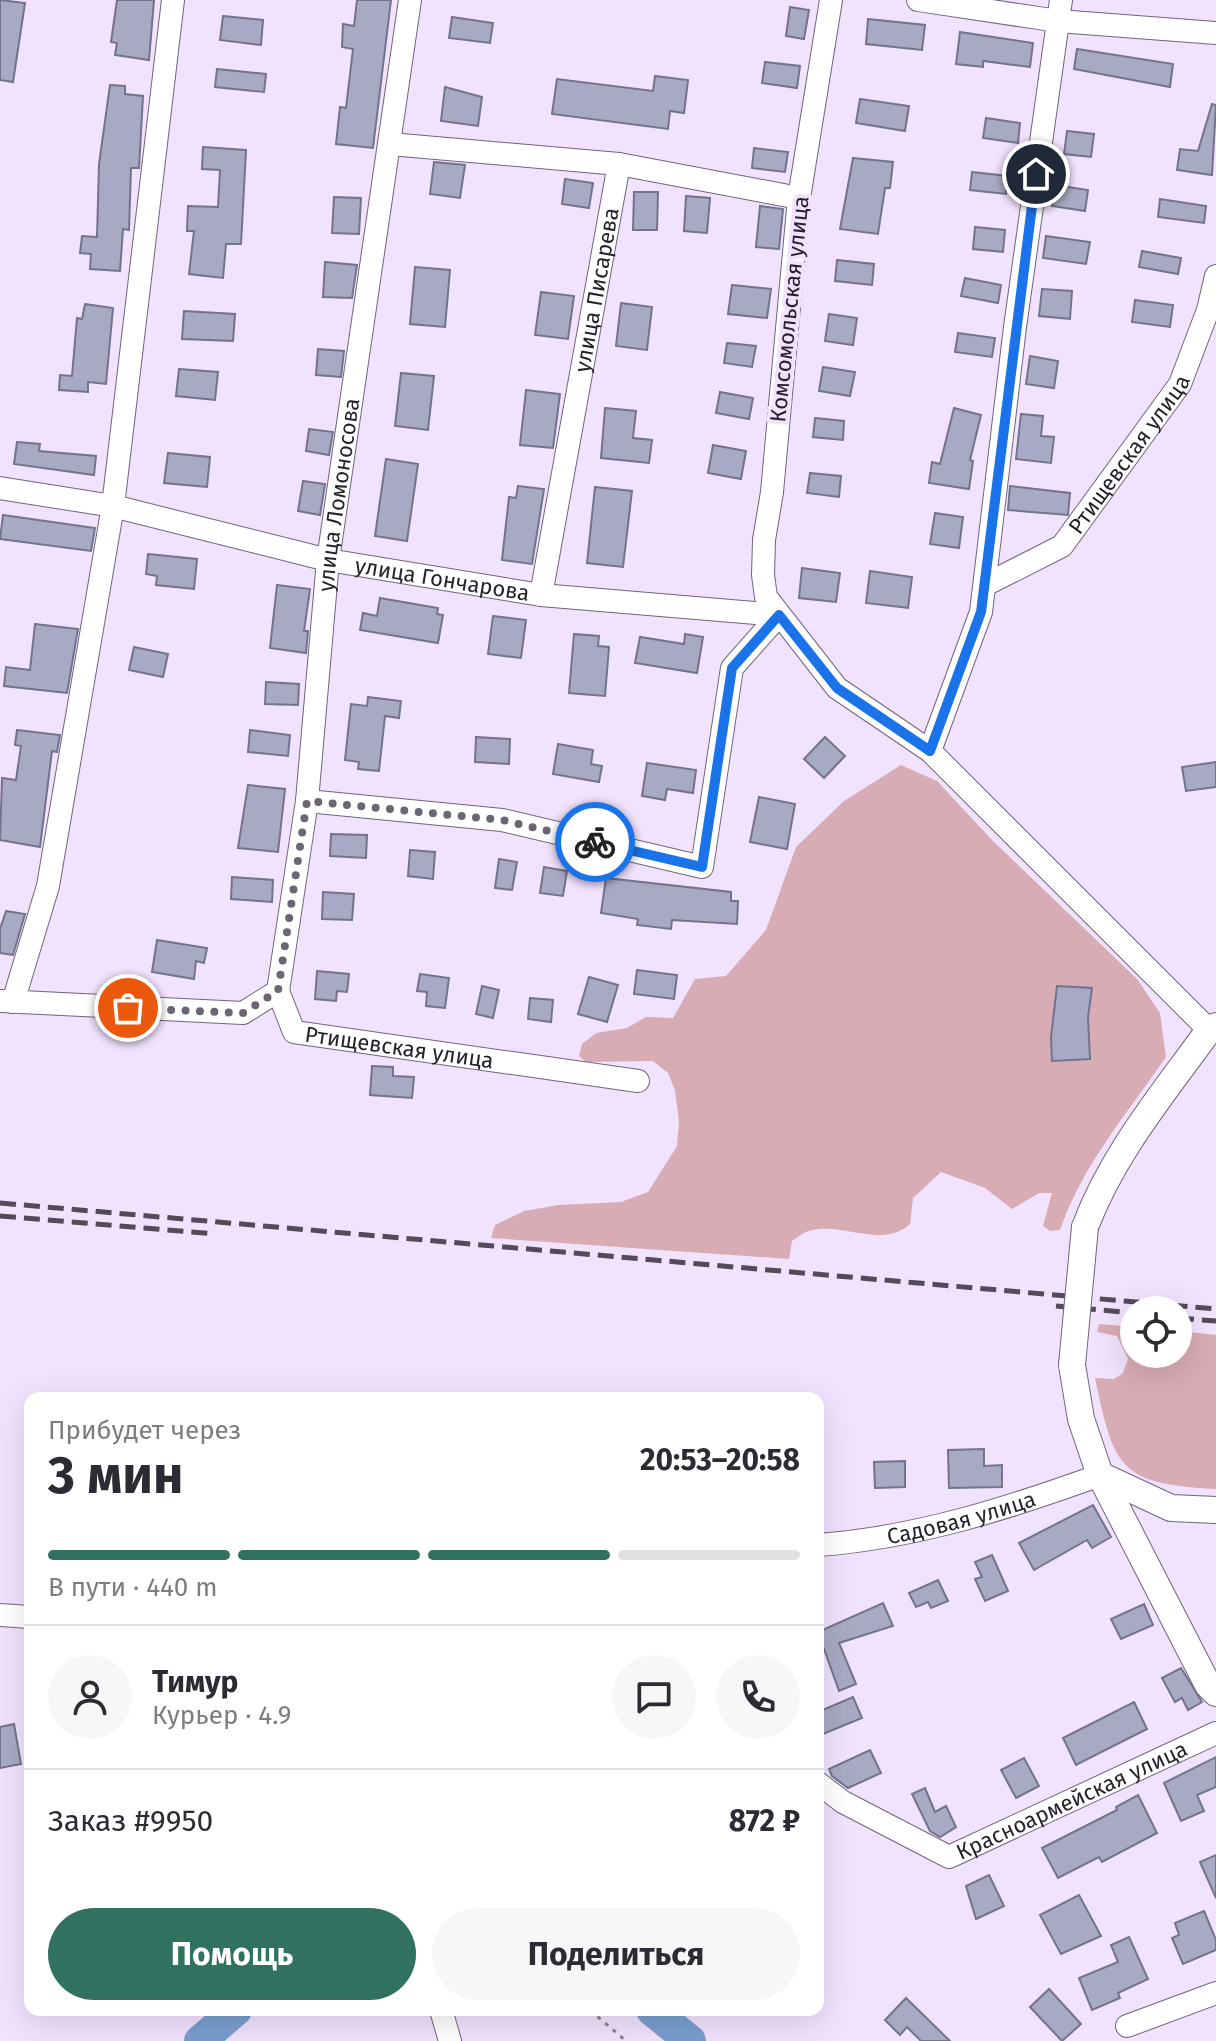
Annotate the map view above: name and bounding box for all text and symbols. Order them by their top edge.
pin [1002,140,1070,208]
icon: home [1014,152,1058,196]
street label: Комсомольская улица [764,195,815,424]
street label: улица Писарева [569,206,625,374]
street label: Ртищевская улица [1062,372,1196,539]
street label: улица Ломоносова [312,396,366,593]
street label: улица Гончарова [353,552,531,607]
courier [555,802,635,882]
icon: bike [573,820,617,864]
pin [94,974,162,1042]
icon: bag [106,986,150,1030]
street label: Ртищевская улица [303,1021,495,1074]
map controls [1120,1296,1192,1368]
button: locate [1120,1296,1192,1368]
text: Прибудет через [48,1415,241,1446]
text: 20:53–20:58 [640,1442,800,1478]
text: 3 мин [48,1444,184,1507]
street label: Садовая улица [885,1485,1039,1550]
text: В пути · 440 m [48,1572,218,1603]
button: person [48,1655,132,1739]
button: chat [612,1655,696,1739]
button: phone [716,1655,800,1739]
text: Тимур [152,1664,238,1700]
text: Курьер · 4.9 [152,1700,291,1731]
street label: Красноармейская улица [952,1735,1192,1866]
text: Заказ #9950 [48,1803,213,1839]
text: 872 ₽ [729,1803,800,1839]
button: Помощь [48,1908,416,2000]
button: Поделиться [432,1908,800,2000]

